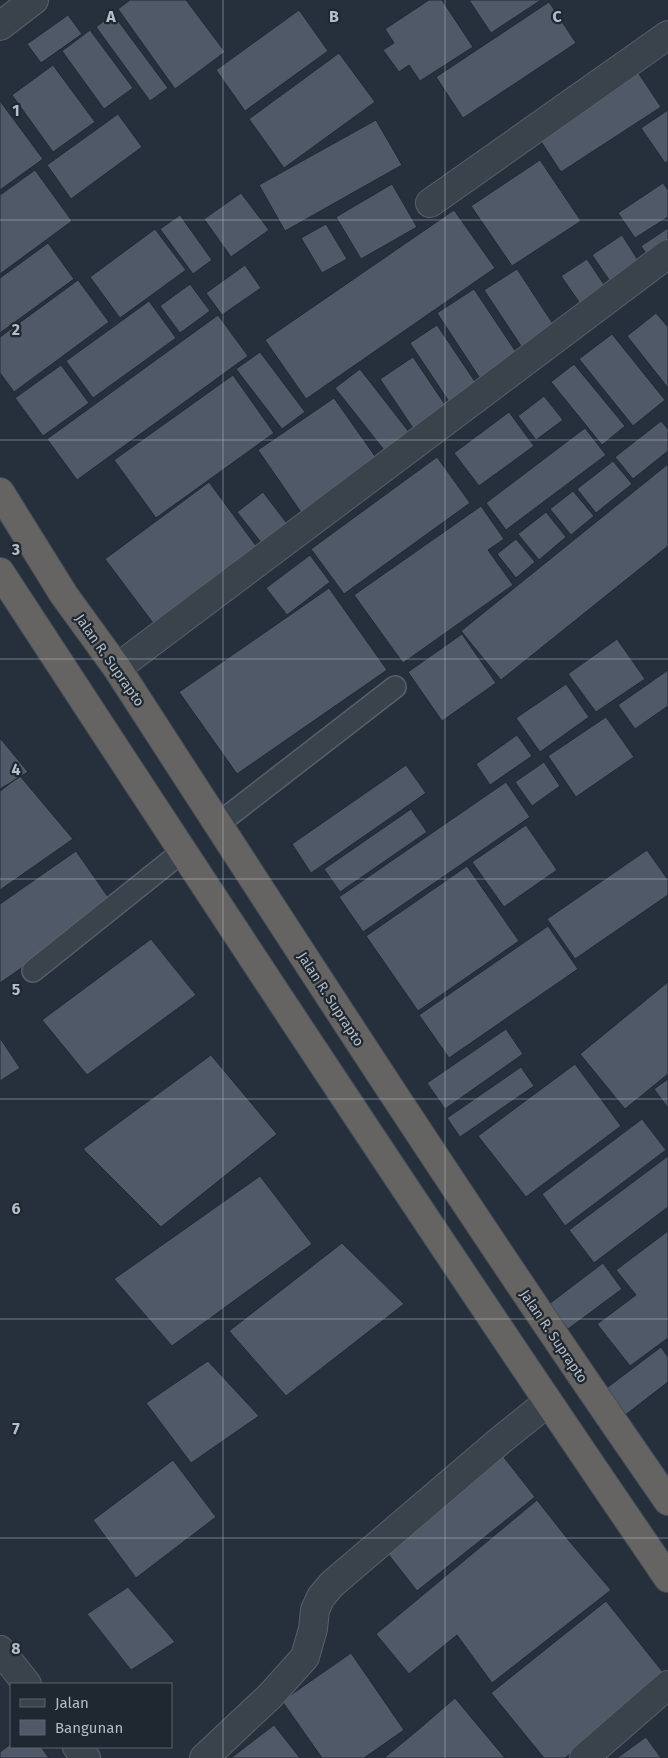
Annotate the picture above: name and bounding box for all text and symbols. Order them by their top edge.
text: A [105,7,116,26]
text: B [329,7,339,26]
text: C [552,7,562,26]
text: 1 [12,101,20,120]
text: 2 [12,320,20,339]
text: 3 [11,540,20,559]
street label: Jalan R. Suprapto [71,611,148,710]
text: 4 [11,760,21,779]
street label: Jalan R. Suprapto [294,949,367,1050]
text: 5 [12,980,21,999]
text: 6 [11,1199,21,1218]
street label: Jalan R. Suprapto [516,1286,591,1386]
text: 7 [12,1419,20,1438]
text: 8 [11,1639,21,1658]
legend [10,1683,172,1748]
text: Jalan [55,1694,89,1712]
text: Bangunan [55,1719,123,1737]

